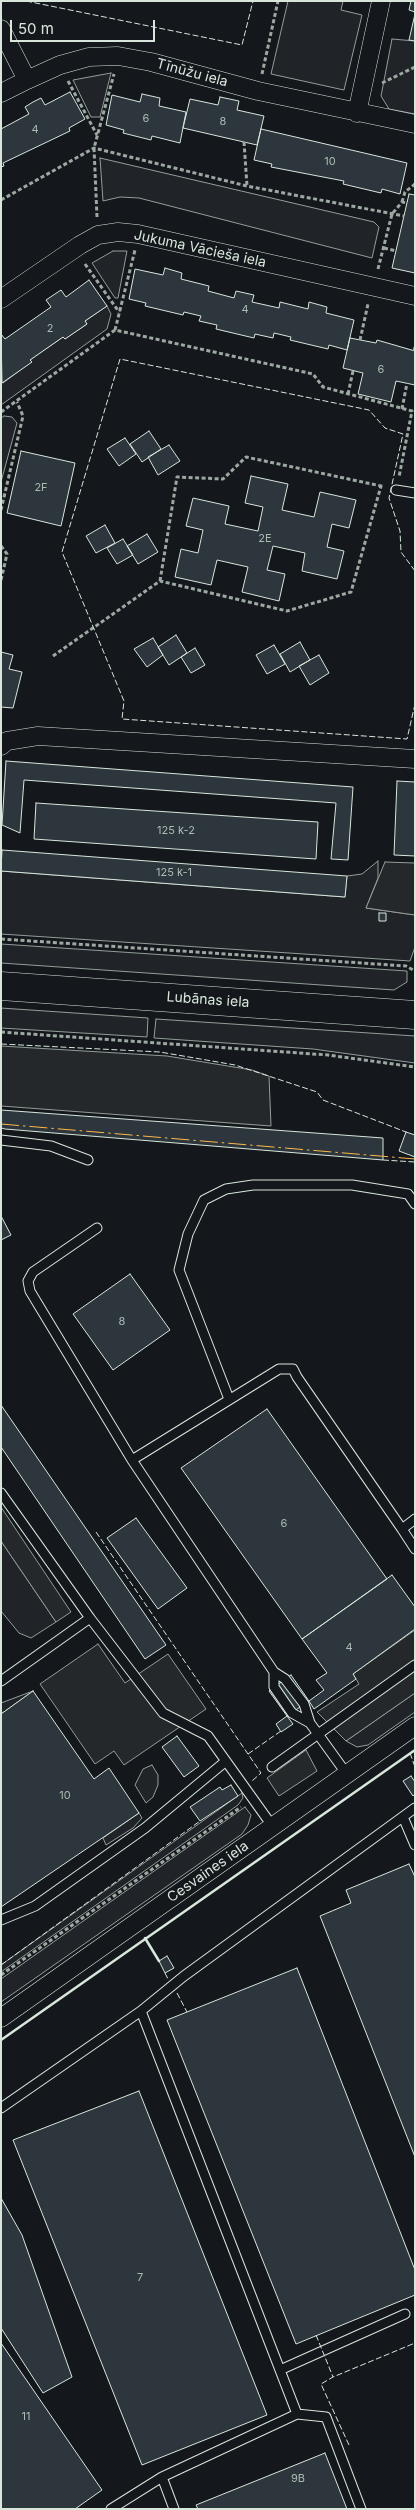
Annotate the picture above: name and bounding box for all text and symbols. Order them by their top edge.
scale bar [12,10,158,42]
text: 50 m [18,19,54,38]
street label: Tīnūžu iela [154,55,230,91]
house number: 6 [143,112,149,126]
house number: 8 [220,115,226,129]
house number: 4 [31,123,39,137]
house number: 10 [324,155,336,169]
street label: Jukuma Vācieša iela [132,227,268,271]
house number: 4 [241,303,249,317]
house number: 2 [47,322,53,336]
house number: 6 [378,363,384,377]
house number: 2F [34,481,48,495]
house number: 2E [258,532,272,546]
house number: 125 k-2 [157,824,195,838]
house number: 125 k-1 [156,866,192,880]
street label: Lubānas iela [166,989,250,1011]
house number: 8 [119,1315,125,1329]
house number: 6 [281,1517,287,1531]
house number: 4 [345,1641,353,1655]
house number: 10 [59,1789,71,1803]
street label: Cesvaines iela [164,1838,252,1906]
house number: 7 [137,2271,143,2285]
house number: 11 [22,2410,30,2424]
house number: 9B [291,2472,305,2486]

